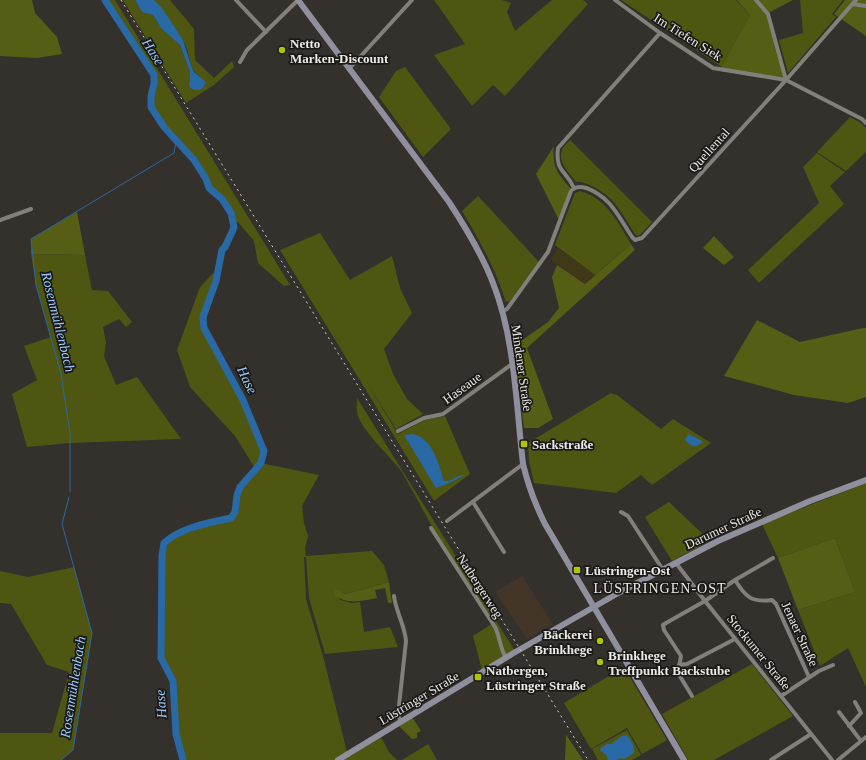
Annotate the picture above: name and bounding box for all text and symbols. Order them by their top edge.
street label: Im Tiefen Siek [651,10,725,64]
water label: Hase [138,35,167,68]
place label: Netto Marken-Discount [290,36,389,66]
marker: Netto Marken-Discount [277,45,287,55]
street label: Quellental [685,125,733,175]
water label: Rosenmühlenbach [38,269,78,374]
street label: Mindener Straße [509,324,536,412]
water label: Hase [234,363,260,396]
street label: Haseaue [440,369,484,407]
place label: Sackstraße [532,437,594,452]
marker: Sackstraße [519,439,529,449]
street label: Darumer Straße [682,504,764,552]
street label: Natbergerweg [454,551,507,621]
place label: Lüstringen-Ost [585,563,671,578]
marker: Lüstringen-Ost [572,565,582,575]
district label: LÜSTRINGEN-OST [594,580,727,596]
street label: Jenaer Straße [778,599,822,669]
street label: Stockumer Straße [724,611,794,693]
place label: Bäckerei Brinkhege [534,627,592,657]
water label: Rosenmühlenbach [57,635,88,740]
marker: Bäckerei Brinkhege [595,636,605,646]
place label: Brinkhege Treffpunkt Backstube [608,648,730,678]
marker: Brinkhege Treffpunkt Backstube [595,657,605,667]
place label: Natbergen, Lüstringer Straße [486,663,586,693]
street label: Lüstringer Straße [376,668,462,728]
marker: Natbergen, Lüstringer Straße [473,672,483,682]
water label: Hase [153,689,170,720]

